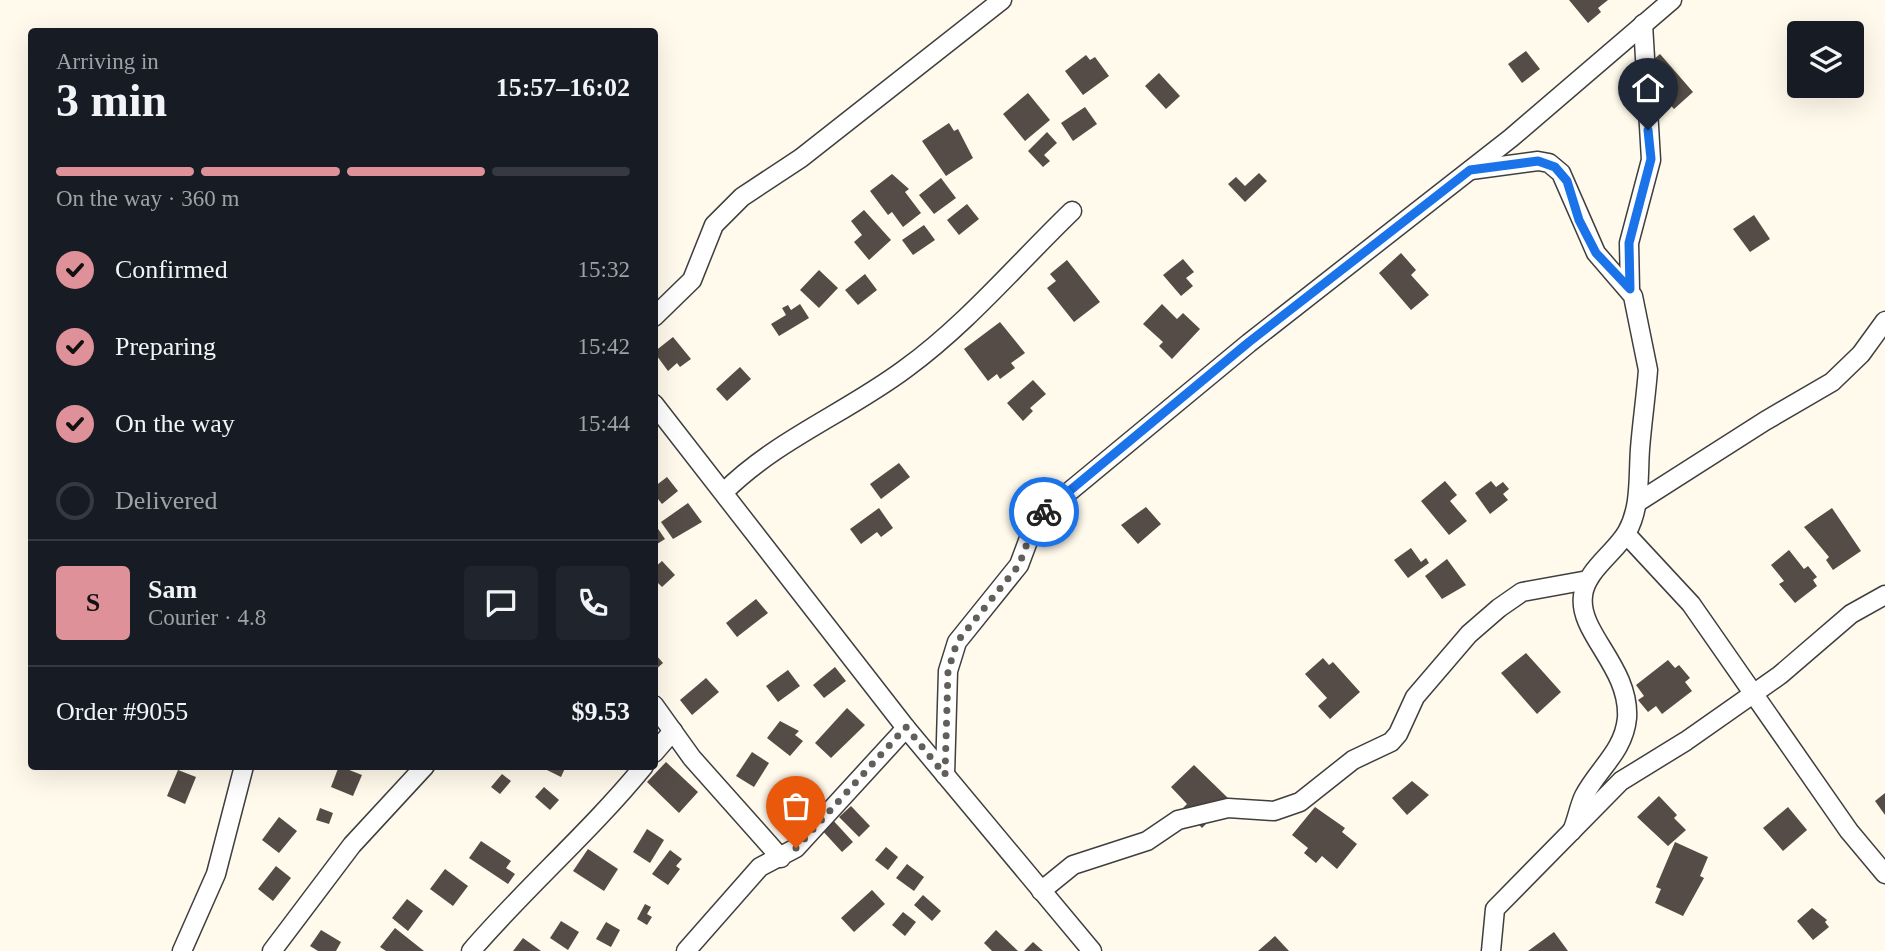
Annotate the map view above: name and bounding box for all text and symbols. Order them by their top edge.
map controls [1787,21,1864,98]
button: layers [1787,21,1864,98]
text: Arriving in [56,49,159,74]
pin [1618,58,1678,130]
icon: home [1629,69,1667,107]
text: 15:57–16:02 [496,73,630,102]
text: 3 min [56,75,167,126]
text: On the way · 360 m [56,186,239,211]
icon: check [56,251,94,289]
text: Confirmed [115,255,228,284]
text: 15:32 [578,257,630,282]
icon: check [56,328,94,366]
text: Preparing [115,332,216,361]
text: 15:42 [578,334,630,359]
icon: check [56,405,94,443]
text: On the way [115,409,235,438]
text: 15:44 [578,411,630,436]
courier [1009,477,1079,547]
text: Delivered [115,486,218,515]
icon: bike [1025,493,1063,531]
button: chat [464,566,538,640]
button: phone [556,566,630,640]
text: Sam [148,575,197,604]
text: S [86,588,100,617]
text: Courier · 4.8 [148,605,266,630]
text: Order #9055 [56,697,188,726]
text: $9.53 [572,697,630,726]
pin [766,776,826,848]
icon: bag [777,787,815,825]

